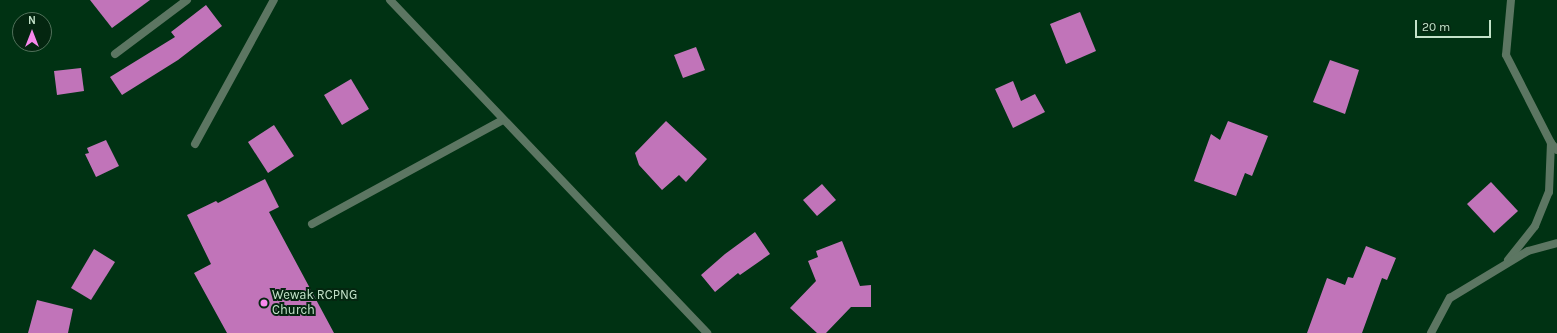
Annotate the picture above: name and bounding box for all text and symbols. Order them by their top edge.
north arrow [12,12,52,52]
scale bar [1417,12,1493,38]
text: N [28,14,36,27]
text: 20 m [1422,20,1450,34]
place label: Wewak RCPNG Church [272,288,357,319]
marker: Wewak RCPNG Church [259,298,269,308]

